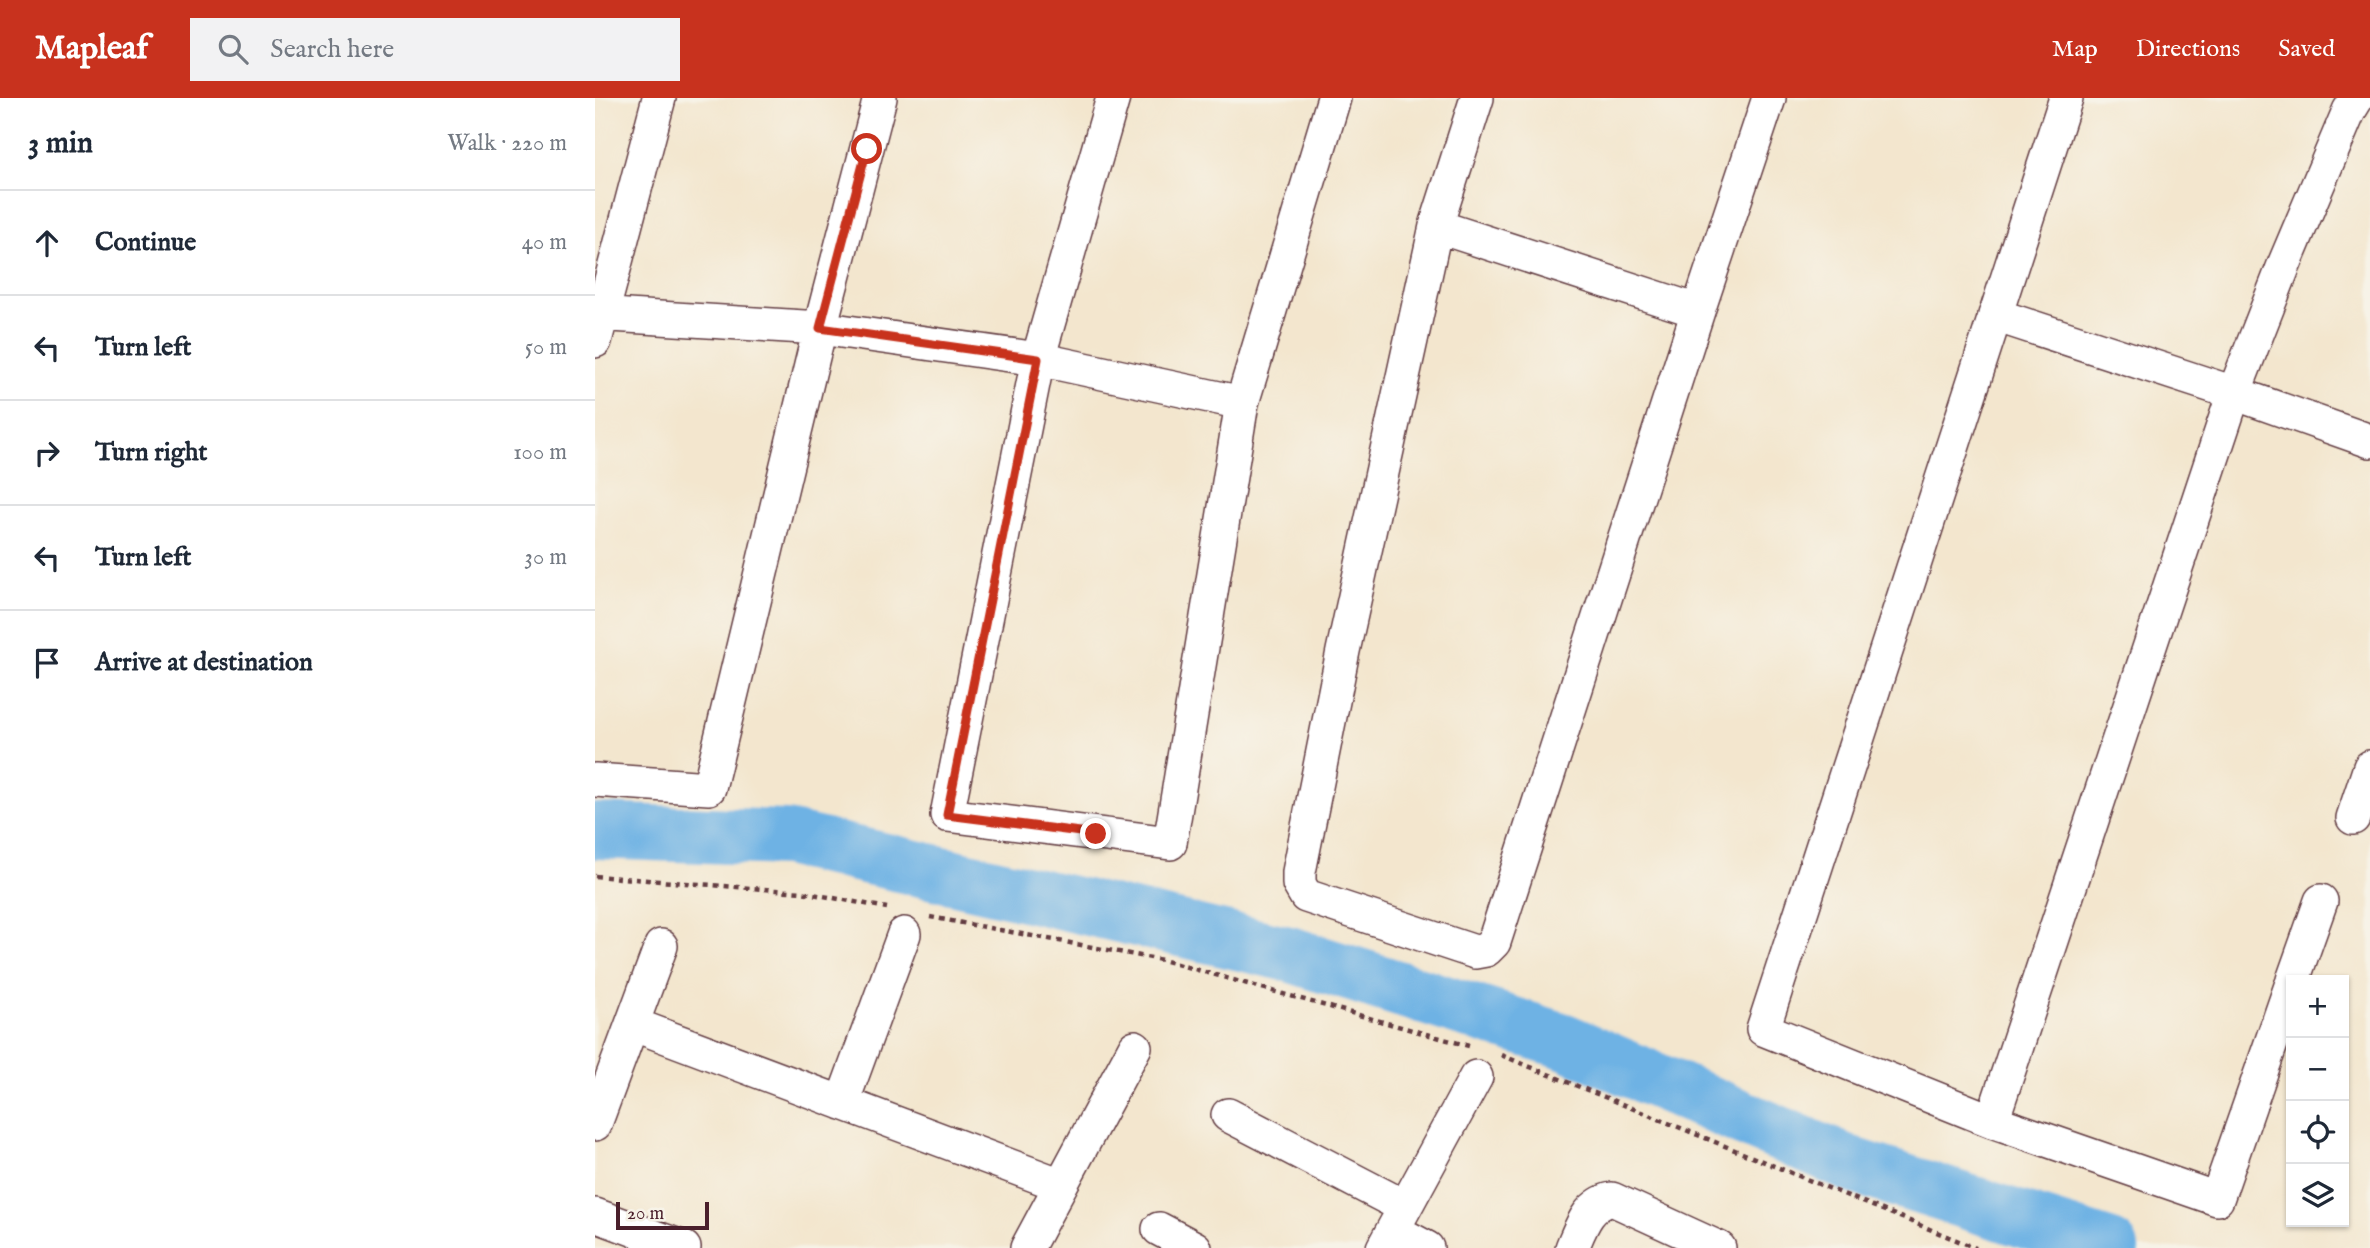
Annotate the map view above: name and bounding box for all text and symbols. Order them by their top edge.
search box [190,18,680,81]
text: Mapleaf [35,28,148,70]
icon: search [214,30,252,68]
text: Search here [270,33,394,66]
text: Map [2052,34,2098,65]
text: Directions [2136,34,2240,65]
text: Saved [2278,34,2335,65]
text: 3 min [28,125,93,163]
text: Walk · 220 m [447,129,567,158]
route start [851,133,882,164]
icon: ahead [28,224,66,262]
text: Continue [95,226,196,259]
text: 40 m [522,228,567,257]
icon: left [28,329,66,367]
text: Turn left [95,331,192,364]
text: 50 m [525,333,567,362]
icon: right [28,434,66,472]
text: Turn right [95,436,208,469]
text: 100 m [513,438,567,467]
icon: left [28,539,66,577]
text: Turn left [95,541,192,574]
text: 30 m [524,543,567,572]
icon: arrive [28,644,66,682]
text: Arrive at destination [95,646,313,679]
route end [1080,818,1111,849]
map controls [2286,975,2349,1227]
button: + [2286,975,2349,1038]
button: − [2286,1038,2349,1101]
button: locate [2286,1101,2349,1164]
button: layers [2286,1164,2349,1227]
scale bar [616,1199,709,1231]
text: 20 m [627,1202,664,1226]

